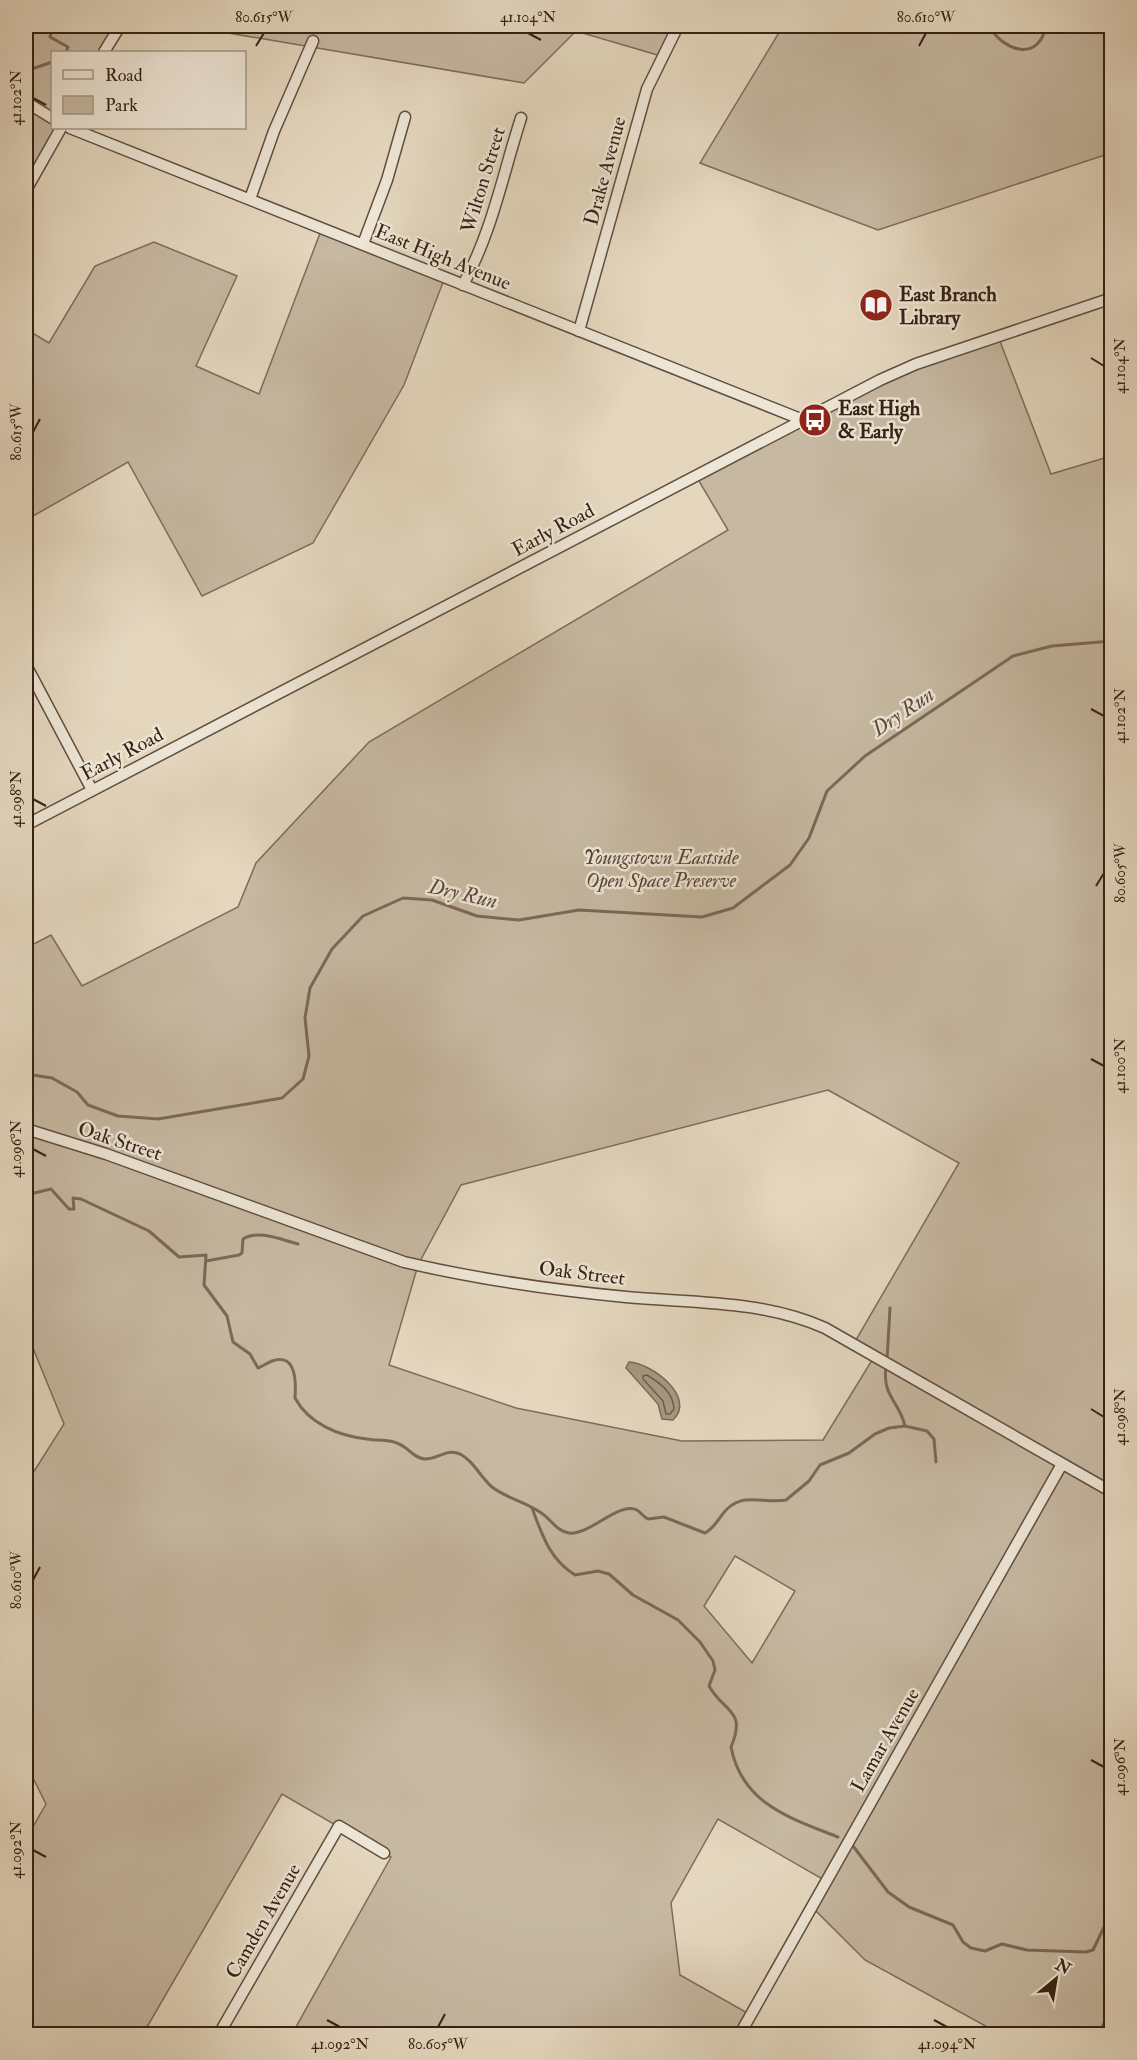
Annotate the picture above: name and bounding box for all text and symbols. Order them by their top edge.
text: 80.615°W [235,8,294,27]
text: 41.104°N [500,8,557,27]
text: 80.610°W [897,8,956,27]
legend [51,51,246,129]
text: Road [105,64,143,87]
text: 41.102°N [7,70,26,126]
text: Park [105,94,138,117]
street label: Drake Avenue [578,114,632,228]
street label: Wilton Street [455,124,511,237]
street label: East High Avenue [371,218,515,296]
place label: East Branch Library [899,282,997,331]
library icon: East Branch Library [858,287,894,323]
text: 41.104°N [1111,337,1130,394]
place label: East High & Early [838,396,921,445]
text: 80.615°W [7,402,26,461]
bus stop icon: East High & Early [797,402,833,438]
street label: Early Road [507,498,599,562]
water label: Dry Run [866,681,939,743]
text: 41.102°N [1111,688,1130,744]
street label: Early Road [76,722,168,786]
text: 41.098°N [7,770,26,828]
text: 80.605°W [1111,842,1130,903]
park label: Youngstown Eastside Open Space Preserve [583,845,739,893]
water label: Dry Run [425,873,500,915]
text: 41.100°N [1111,1038,1130,1094]
street label: Oak Street [75,1116,165,1166]
text: 41.096°N [7,1119,26,1178]
street label: Oak Street [538,1255,627,1291]
text: 41.098°N [1111,1388,1130,1446]
text: 80.610°W [7,1550,26,1609]
street label: Lamar Avenue [845,1684,925,1796]
text: 41.096°N [1111,1737,1130,1796]
text: 41.092°N [7,1820,26,1879]
street label: Camden Avenue [220,1859,306,1983]
north arrow [1026,1949,1086,2009]
text: N [1051,1954,1075,1979]
text: 41.092°N [311,2035,370,2054]
text: 80.605°W [408,2035,469,2054]
text: 41.094°N [918,2035,977,2054]

